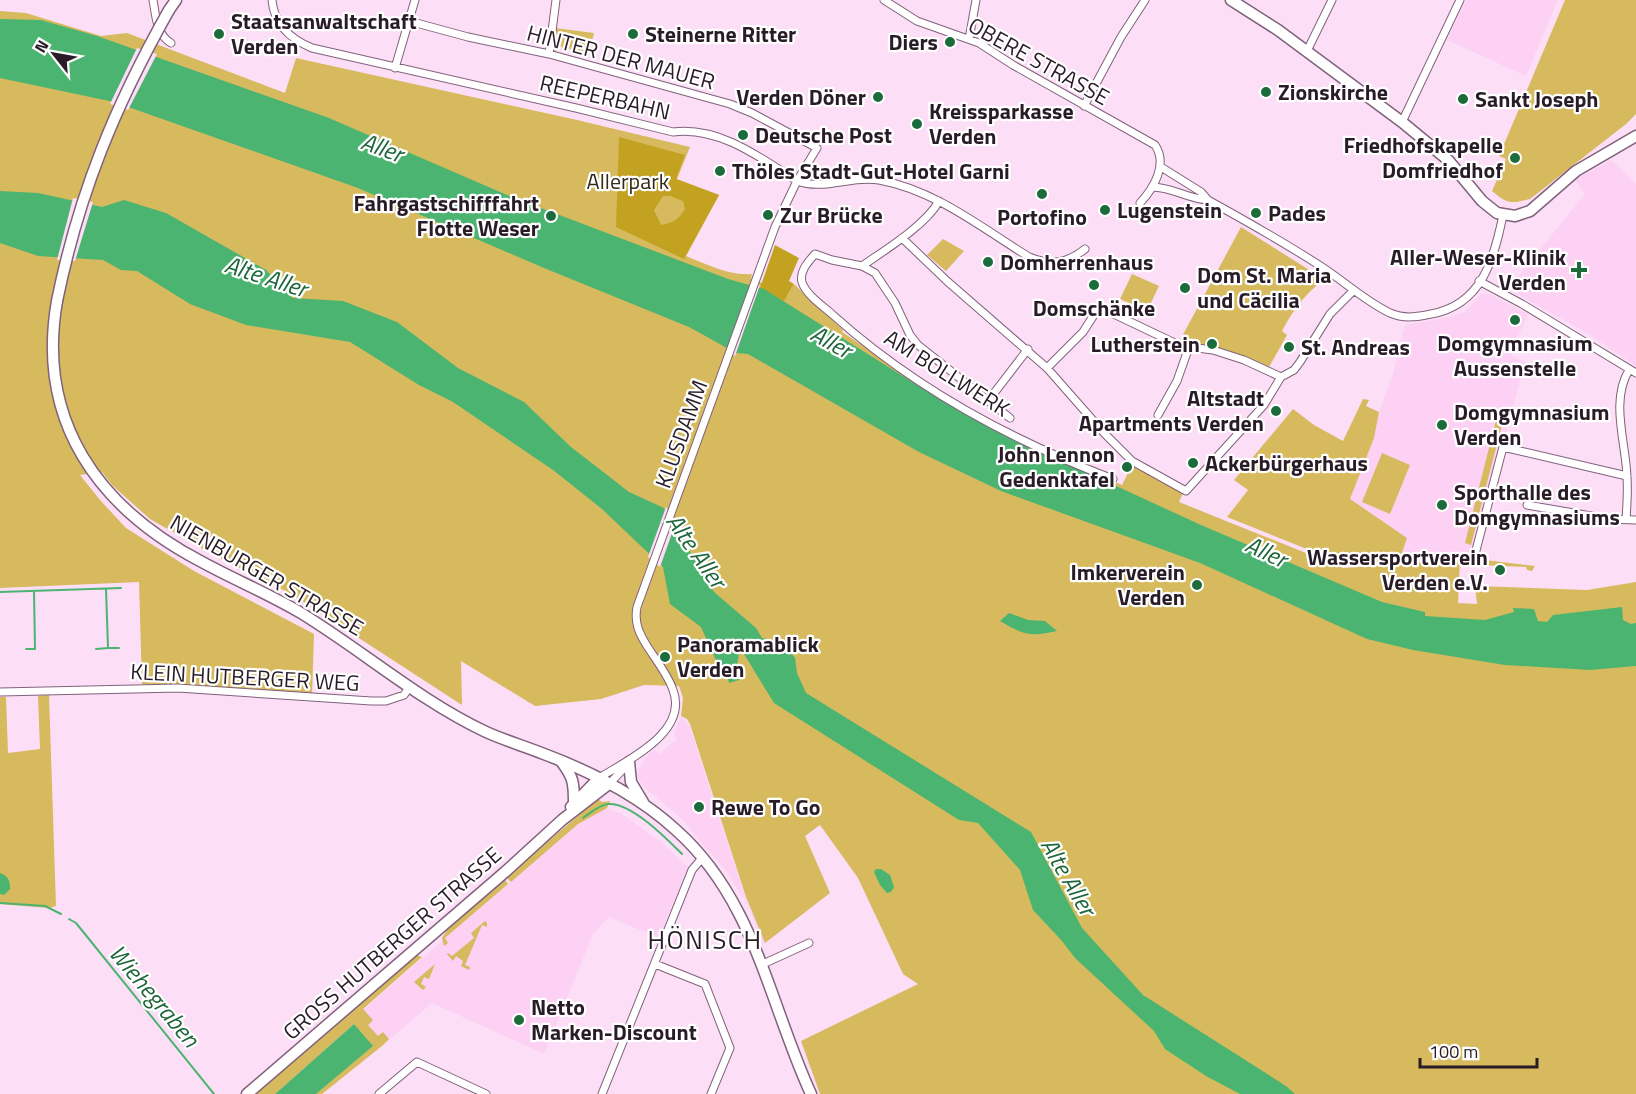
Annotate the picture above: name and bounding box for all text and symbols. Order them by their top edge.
place label: Staatsanwaltschaft Verden [231,4,417,63]
street label: OBERE STRASSE [962,8,1116,114]
street label: HINTER DER MAUER [523,16,719,98]
place label: Steinerne Ritter [645,17,796,51]
north arrow [24,24,84,84]
place label: Diers [888,25,938,59]
marker: Staatsanwaltschaft Verden [212,27,226,41]
marker: Steinerne Ritter [626,27,640,41]
text: N [28,35,54,57]
marker: Diers [943,35,957,49]
street label: REEPERBAHN [536,65,674,129]
place label: Zionskirche [1278,75,1388,109]
place label: Verden Döner [736,80,866,114]
place label: Sankt Joseph [1475,82,1599,116]
marker: Zionskirche [1259,85,1273,99]
marker: Verden Döner [871,90,885,104]
marker: Sankt Joseph [1456,92,1470,106]
place label: Kreissparkasse Verden [929,94,1074,153]
marker: Kreissparkasse Verden [910,117,924,131]
place label: Deutsche Post [755,118,892,152]
water label: Aller [356,123,412,172]
marker: Deutsche Post [736,128,750,142]
place label: Friedhofskapelle Domfriedhof [1344,128,1503,187]
marker: Friedhofskapelle Domfriedhof [1508,151,1522,165]
place label: Thöles Stadt-Gut-Hotel Garni [732,154,1010,188]
park label: Allerpark [587,164,670,198]
marker: Thöles Stadt-Gut-Hotel Garni [713,164,727,178]
place label: Fahrgastschifffahrt Flotte Weser [354,186,539,245]
marker: Portofino [1035,187,1049,201]
place label: Lugenstein [1117,193,1222,227]
place label: Pades [1268,196,1326,230]
place label: Zur Brücke [780,198,883,232]
place label: Portofino [997,200,1087,234]
marker: Lugenstein [1098,203,1112,217]
marker: Pades [1249,206,1263,220]
marker: Zur Brücke [761,208,775,222]
marker: Fahrgastschifffahrt Flotte Weser [544,209,558,223]
place label: Aller-Weser-Klinik Verden [1390,240,1567,299]
place label: Domherrenhaus [1000,245,1153,279]
water label: Alte Aller [220,246,315,307]
marker: Domherrenhaus [981,255,995,269]
place label: Dom St. Maria und Cäcilia [1197,258,1332,317]
marker: Aller-Weser-Klinik Verden [1570,261,1588,279]
marker: Domschänke [1087,278,1101,292]
marker: Dom St. Maria und Cäcilia [1178,281,1192,295]
place label: Domschänke [1033,291,1155,325]
marker: Domgymnasium Aussenstelle [1508,313,1522,327]
water label: Aller [804,315,862,369]
street label: AM BOLLWERK [878,321,1017,425]
place label: Domgymnasium Aussenstelle [1437,326,1593,385]
place label: Lutherstein [1090,327,1200,361]
place label: St. Andreas [1301,330,1410,364]
marker: Lutherstein [1205,337,1219,351]
marker: St. Andreas [1282,340,1296,354]
street label: KLUSDAMM [646,375,716,493]
place label: Altstadt Apartments Verden [1079,381,1264,440]
place label: Domgymnasium Verden [1454,395,1610,454]
marker: Altstadt Apartments Verden [1269,404,1283,418]
marker: Domgymnasium Verden [1435,418,1449,432]
place label: John Lennon Gedenktafel [998,437,1115,496]
place label: Ackerbürgerhaus [1205,446,1368,480]
marker: Ackerbürgerhaus [1186,456,1200,470]
marker: John Lennon Gedenktafel [1120,460,1134,474]
place label: Sporthalle des Domgymnasiums [1454,475,1620,534]
marker: Sporthalle des Domgymnasiums [1435,498,1449,512]
water label: Alte Aller [658,505,738,598]
street label: NIENBURGER STRASSE [164,506,370,644]
water label: Aller [1240,526,1296,578]
place label: Wassersportverein Verden e.V. [1307,540,1488,599]
place label: Imkerverein Verden [1070,555,1185,614]
marker: Wassersportverein Verden e.V. [1493,563,1507,577]
marker: Imkerverein Verden [1190,578,1204,592]
place label: Panoramablick Verden [677,627,819,686]
marker: Panoramablick Verden [658,650,672,664]
street label: KLEIN HUTBERGER WEG [130,654,360,700]
place label: Rewe To Go [711,790,820,824]
marker: Rewe To Go [692,800,706,814]
water label: Alte Aller [1032,831,1107,925]
street label: GROSS HUTBERGER STRASSE [275,838,509,1048]
district label: HÖNISCH [648,920,762,959]
water label: Wiehegraben [101,936,209,1055]
place label: Netto Marken-Discount [531,990,697,1049]
marker: Netto Marken-Discount [512,1013,526,1027]
scale bar [1420,1031,1537,1069]
text: 100 m [1429,1038,1478,1065]

